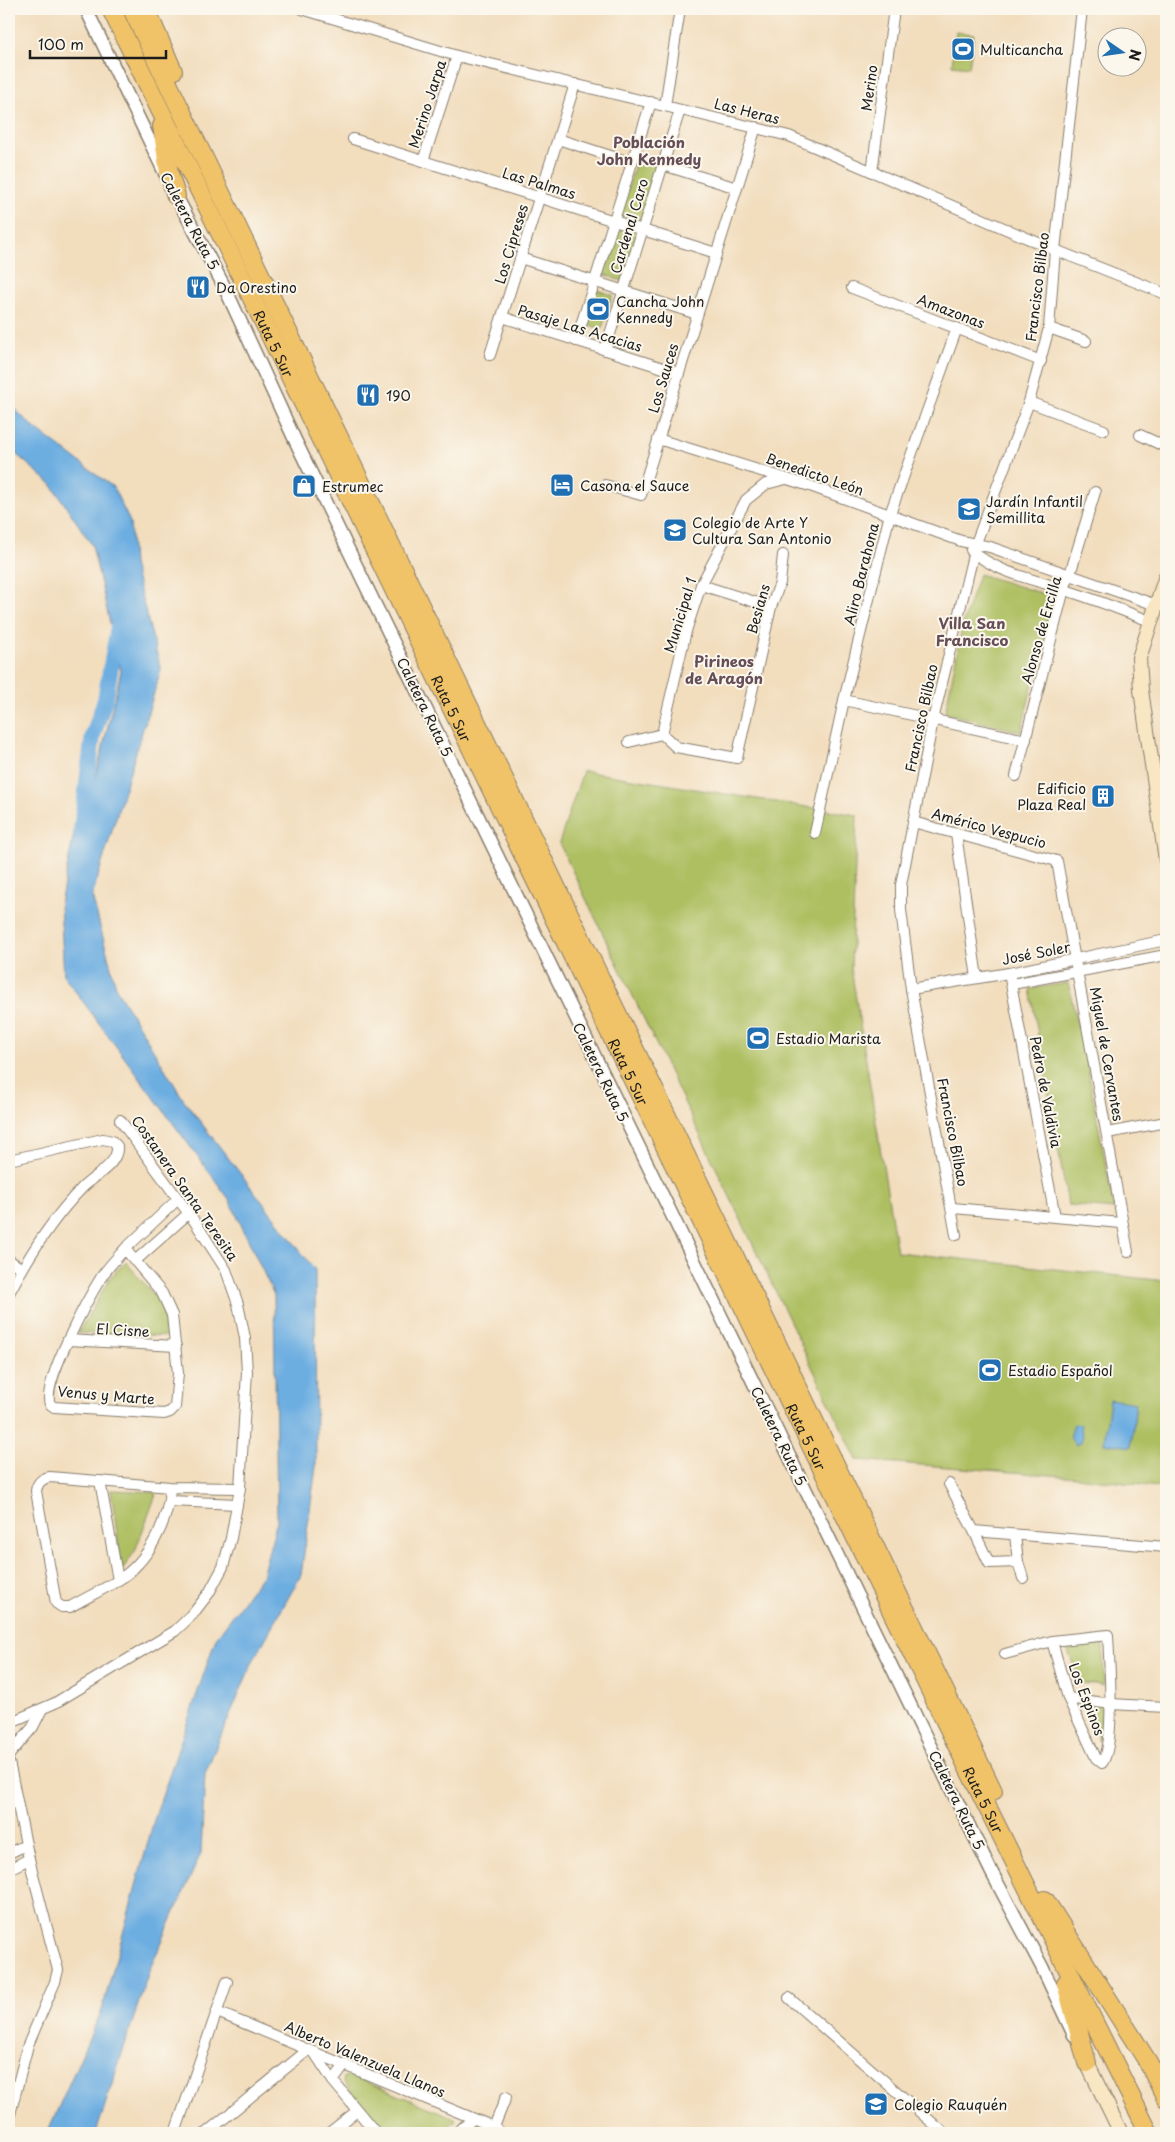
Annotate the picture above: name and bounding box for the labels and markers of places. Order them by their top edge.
sports icon: Multicancha [950,36,976,62]
place label: Multicancha [980,39,1063,60]
restaurant icon: Da Orestino [185,274,211,300]
place label: Da Orestino [216,277,297,298]
place label: Cancha John Kennedy [616,291,705,328]
sports icon: Cancha John Kennedy [585,296,611,322]
restaurant icon: 190 [355,382,381,408]
place label: 190 [386,385,411,406]
hotel icon: Casona el Sauce [549,472,575,498]
shop icon: Estrumec [291,473,317,499]
place label: Casona el Sauce [580,475,690,496]
place label: Estrumec [322,476,384,497]
place label: Jardín Infantil Semillita [986,491,1083,528]
school or university icon: Jardín Infantil Semillita [956,496,982,522]
place label: Colegio de Arte Y Cultura San Antonio [692,512,832,549]
school or university icon: Colegio de Arte Y Cultura San Antonio [662,517,688,543]
place label: Edificio Plaza Real [1017,778,1086,815]
building icon: Edificio Plaza Real [1090,783,1116,809]
sports icon: Estadio Marista [745,1025,771,1051]
place label: Estadio Marista [776,1028,881,1049]
sports icon: Estadio Español [977,1357,1003,1383]
place label: Estadio Español [1008,1360,1113,1381]
school or university icon: Colegio Rauquén [863,2091,889,2117]
place label: Colegio Rauquén [894,2094,1007,2115]

